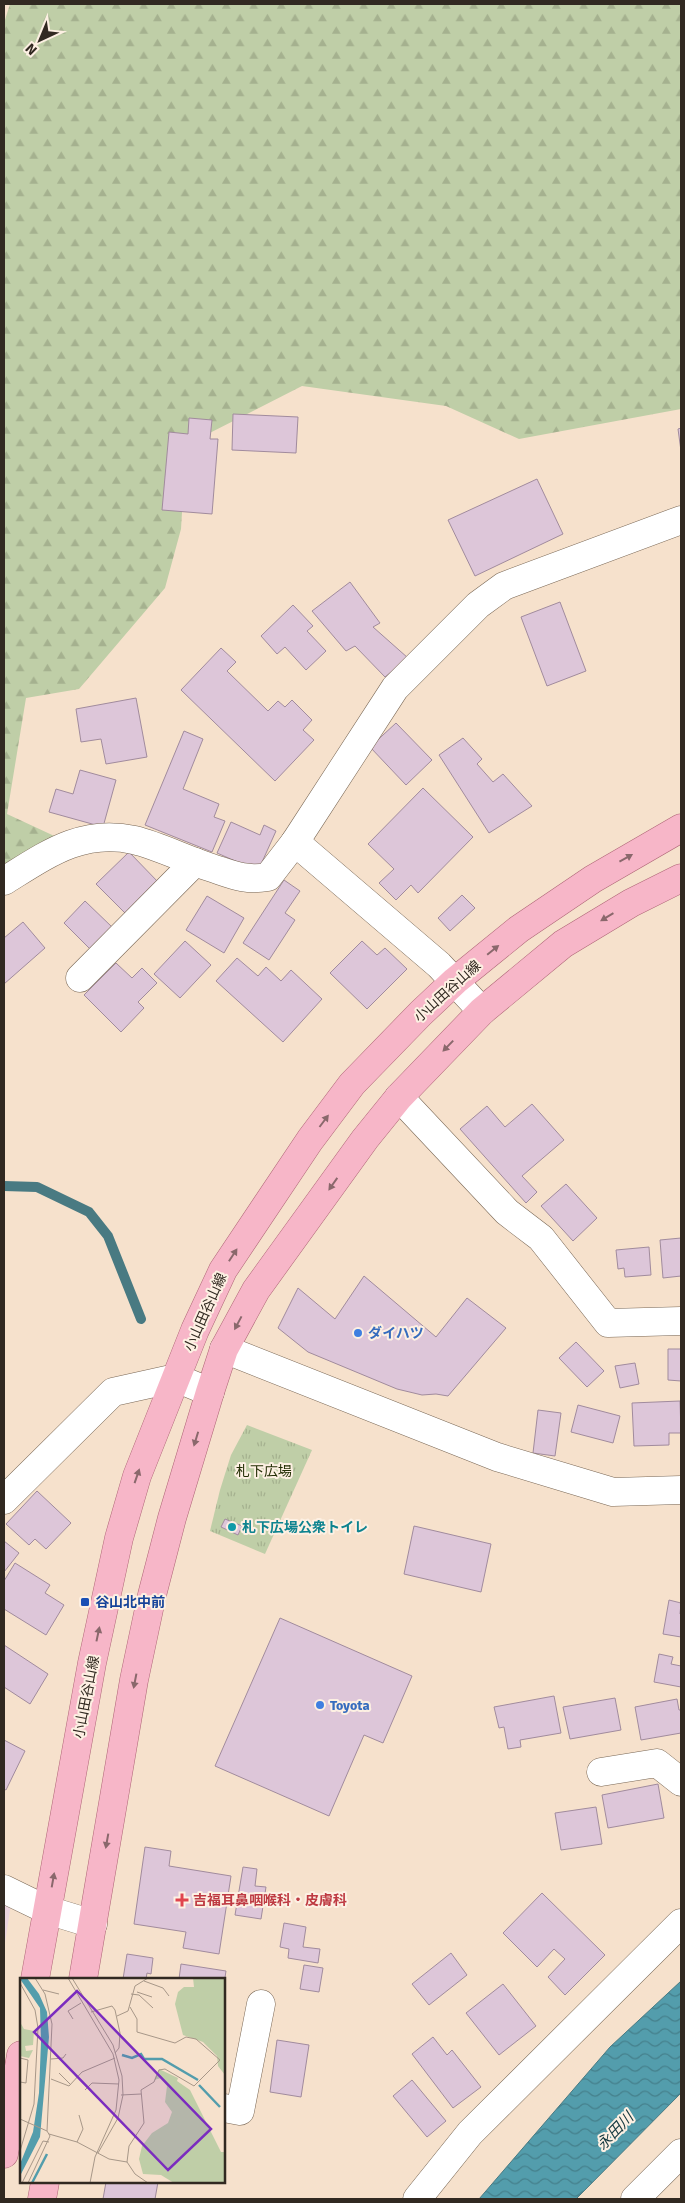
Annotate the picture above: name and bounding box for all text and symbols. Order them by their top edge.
north arrow [15,15,65,65]
text: N [22,39,41,58]
one-way arrow [620,854,633,863]
one-way arrow [601,913,614,922]
one-way arrow [486,945,499,956]
street label: 小山田谷山線 [410,957,484,1026]
one-way arrow [443,1040,455,1052]
one-way arrow [319,1114,329,1128]
one-way arrow [328,1177,338,1191]
one-way arrow [228,1249,237,1262]
street label: 小山田谷山線 [181,1270,230,1354]
one-way arrow [234,1315,242,1330]
place label: ダイハツ [368,1325,424,1342]
marker: ダイハツ [352,1327,364,1339]
one-way arrow [191,1431,199,1446]
park label: 札下広場 [236,1463,292,1480]
one-way arrow [133,1468,141,1483]
place label: 札下広場公衆トイレ [242,1519,368,1536]
marker: 札下広場公衆トイレ [226,1521,238,1533]
place label: 谷山北中前 [95,1594,165,1611]
marker: 谷山北中前 [79,1596,91,1608]
one-way arrow [95,1625,103,1641]
street label: 小山田谷山線 [70,1654,103,1740]
one-way arrow [130,1673,138,1689]
place label: Toyota [330,1697,370,1714]
marker: Toyota [314,1699,326,1711]
one-way arrow [102,1833,110,1849]
one-way arrow [49,1871,57,1887]
place label: 吉福耳鼻咽喉科・皮膚科 [193,1892,347,1909]
marker: 吉福耳鼻咽喉科・皮膚科 [175,1893,189,1907]
inset map [20,1978,225,2183]
water label: 永田川 [593,2107,638,2153]

